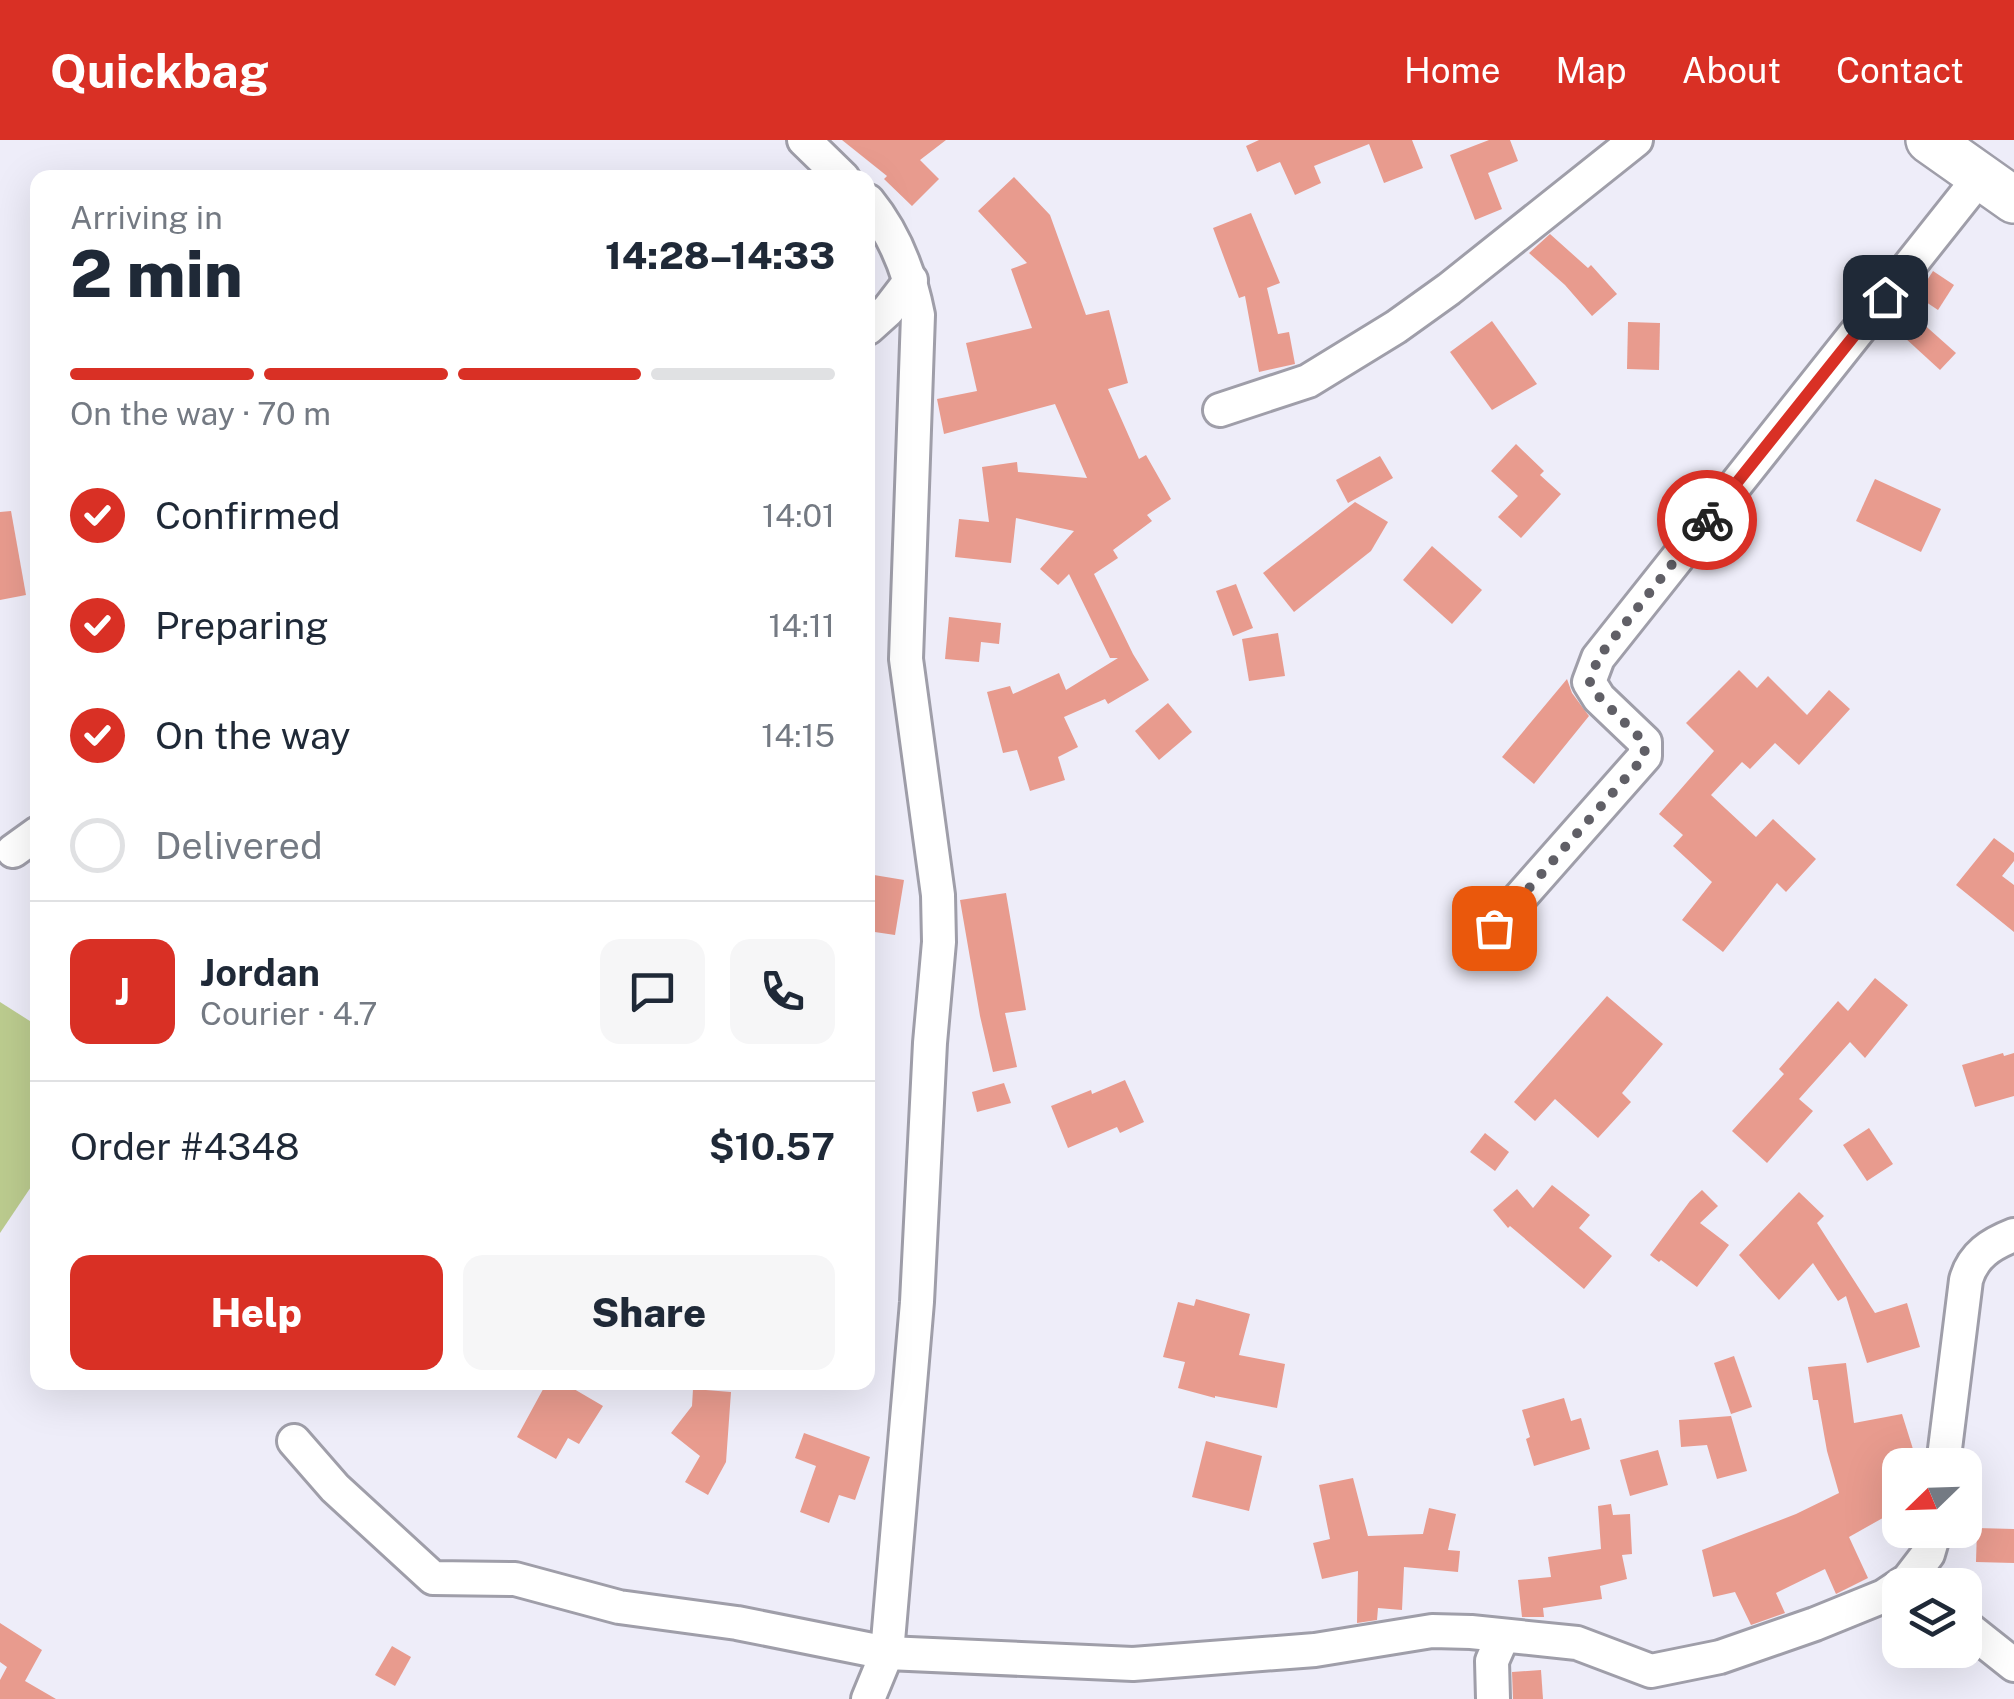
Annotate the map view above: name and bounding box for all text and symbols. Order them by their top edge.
text: Quickbag [50,42,269,99]
text: Home [1404,50,1501,91]
text: Map [1556,50,1627,91]
text: About [1682,50,1781,91]
text: Contact [1836,50,1964,91]
text: Arriving in [70,199,223,236]
text: 14:28–14:33 [605,233,835,278]
text: 2 min [70,235,243,312]
pin [1843,255,1928,340]
icon: home [1858,270,1913,325]
text: On the way · 70 m [70,395,331,432]
courier [1657,470,1757,570]
icon: check [70,488,125,543]
text: Confirmed [155,493,340,538]
icon: bike [1680,493,1735,548]
text: 14:01 [762,497,835,534]
icon: check [70,598,125,653]
text: Preparing [155,603,329,648]
text: 14:11 [769,607,835,644]
icon: check [70,708,125,763]
text: On the way [155,713,351,758]
text: 14:15 [761,717,835,754]
text: Delivered [155,823,323,868]
pin [1452,886,1537,971]
icon: bag [1467,901,1522,956]
button: chat [600,939,705,1044]
button: phone [730,939,835,1044]
text: Jordan [200,950,320,995]
text: J [115,969,130,1014]
text: Courier · 4.7 [200,995,377,1032]
text: Order #4348 [70,1124,300,1169]
text: $10.57 [709,1124,835,1169]
button: Help [70,1255,443,1370]
button: Share [463,1255,835,1370]
north arrow [1882,1448,1982,1548]
map controls [1882,1448,1982,1668]
button: layers [1882,1568,1982,1668]

